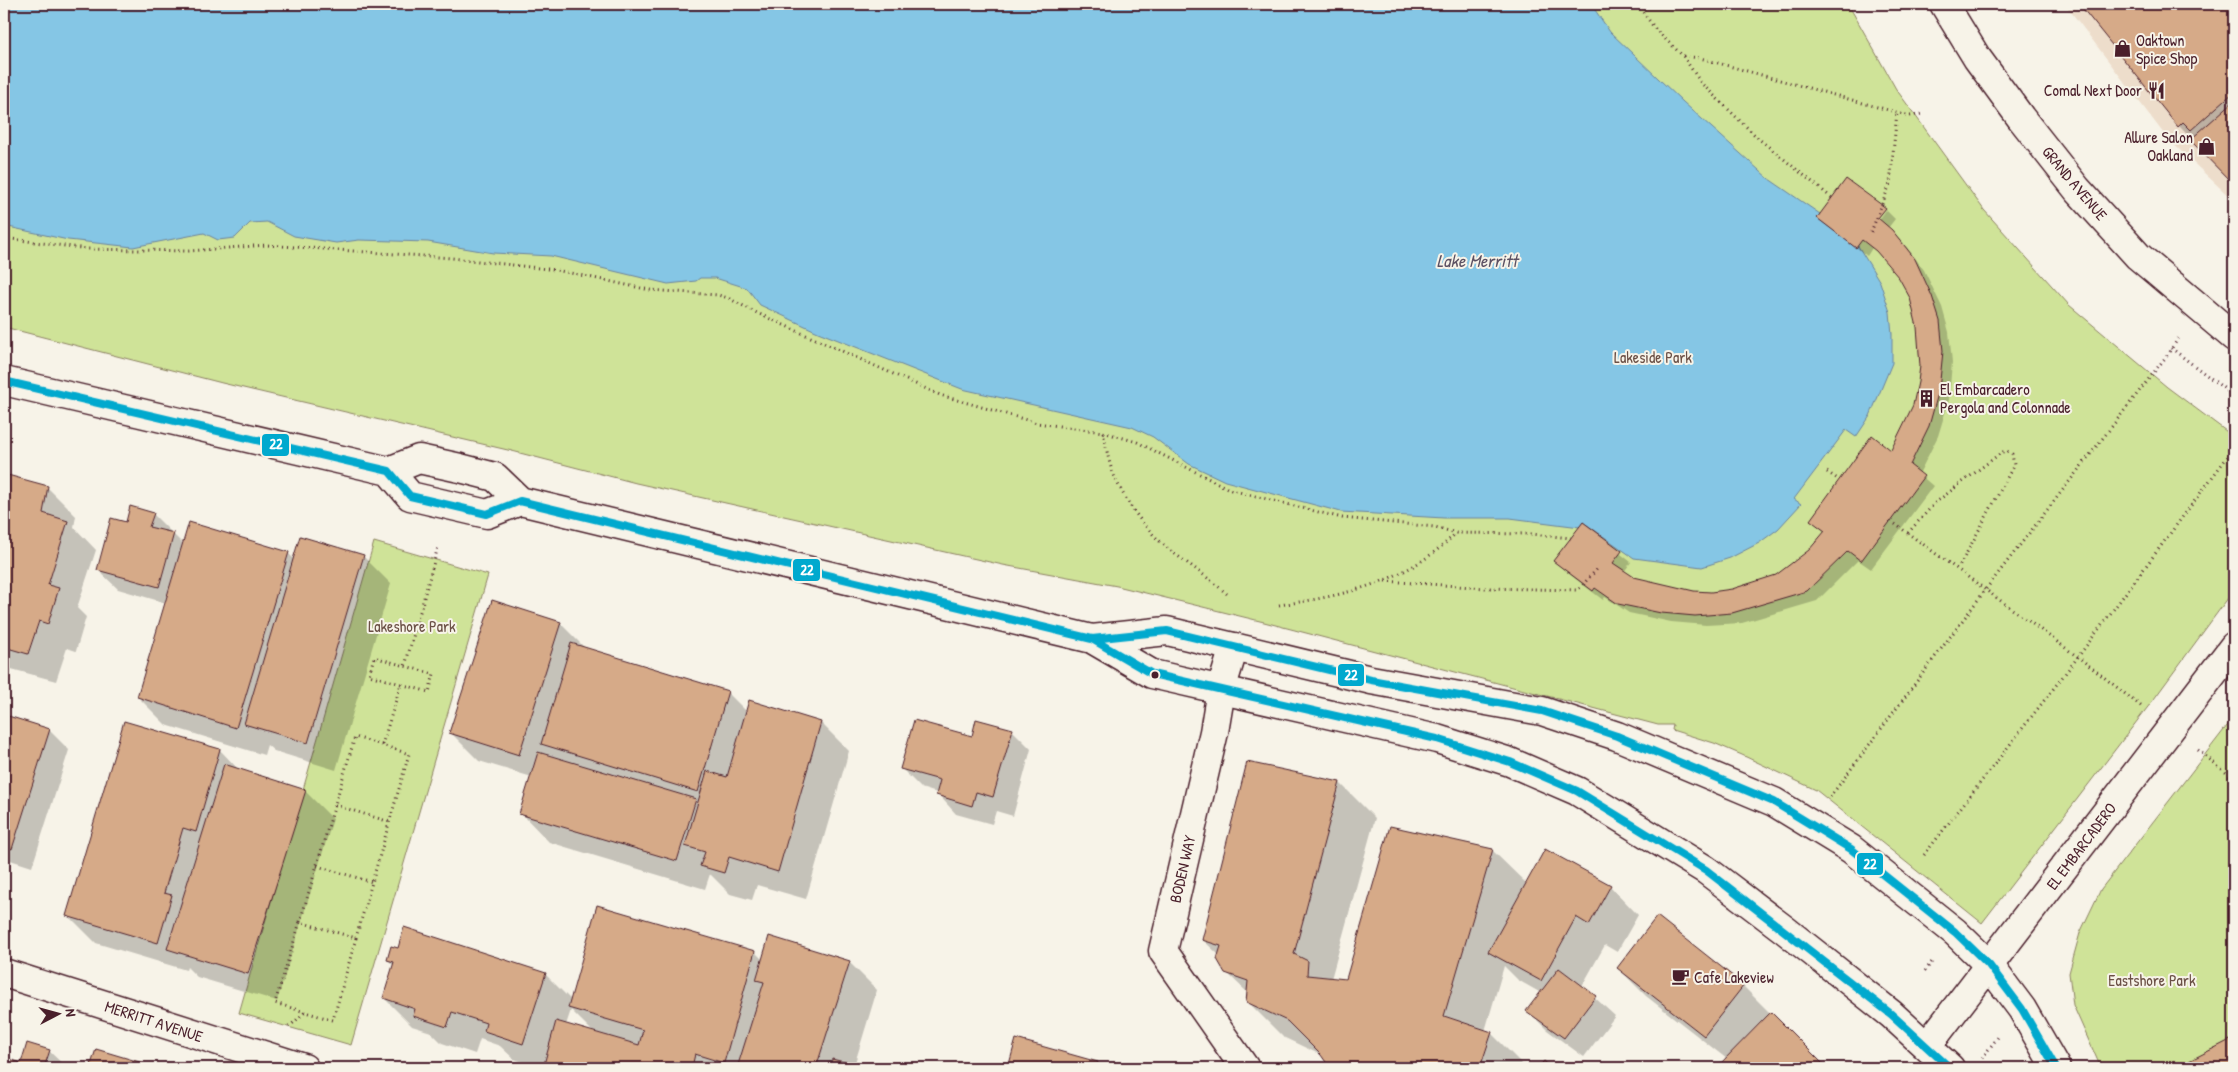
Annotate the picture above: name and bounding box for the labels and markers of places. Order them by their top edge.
place label: Oaktown Spice Shop [2136,29,2198,69]
shop icon: Oaktown Spice Shop [2112,39,2132,59]
place label: Comal Next Door [2044,79,2142,101]
restaurant icon: Comal Next Door [2146,80,2166,100]
place label: Allure Salon Oakland [2124,126,2193,166]
shop icon: Allure Salon Oakland [2197,136,2217,156]
place label: El Embarcadero Pergola and Colonnade [1940,378,2071,418]
building icon: El Embarcadero Pergola and Colonnade [1916,388,1936,408]
unlabelled marker [1150,670,1160,680]
place label: Cafe Lakeview [1694,966,1774,988]
cafe icon: Cafe Lakeview [1670,967,1690,987]

